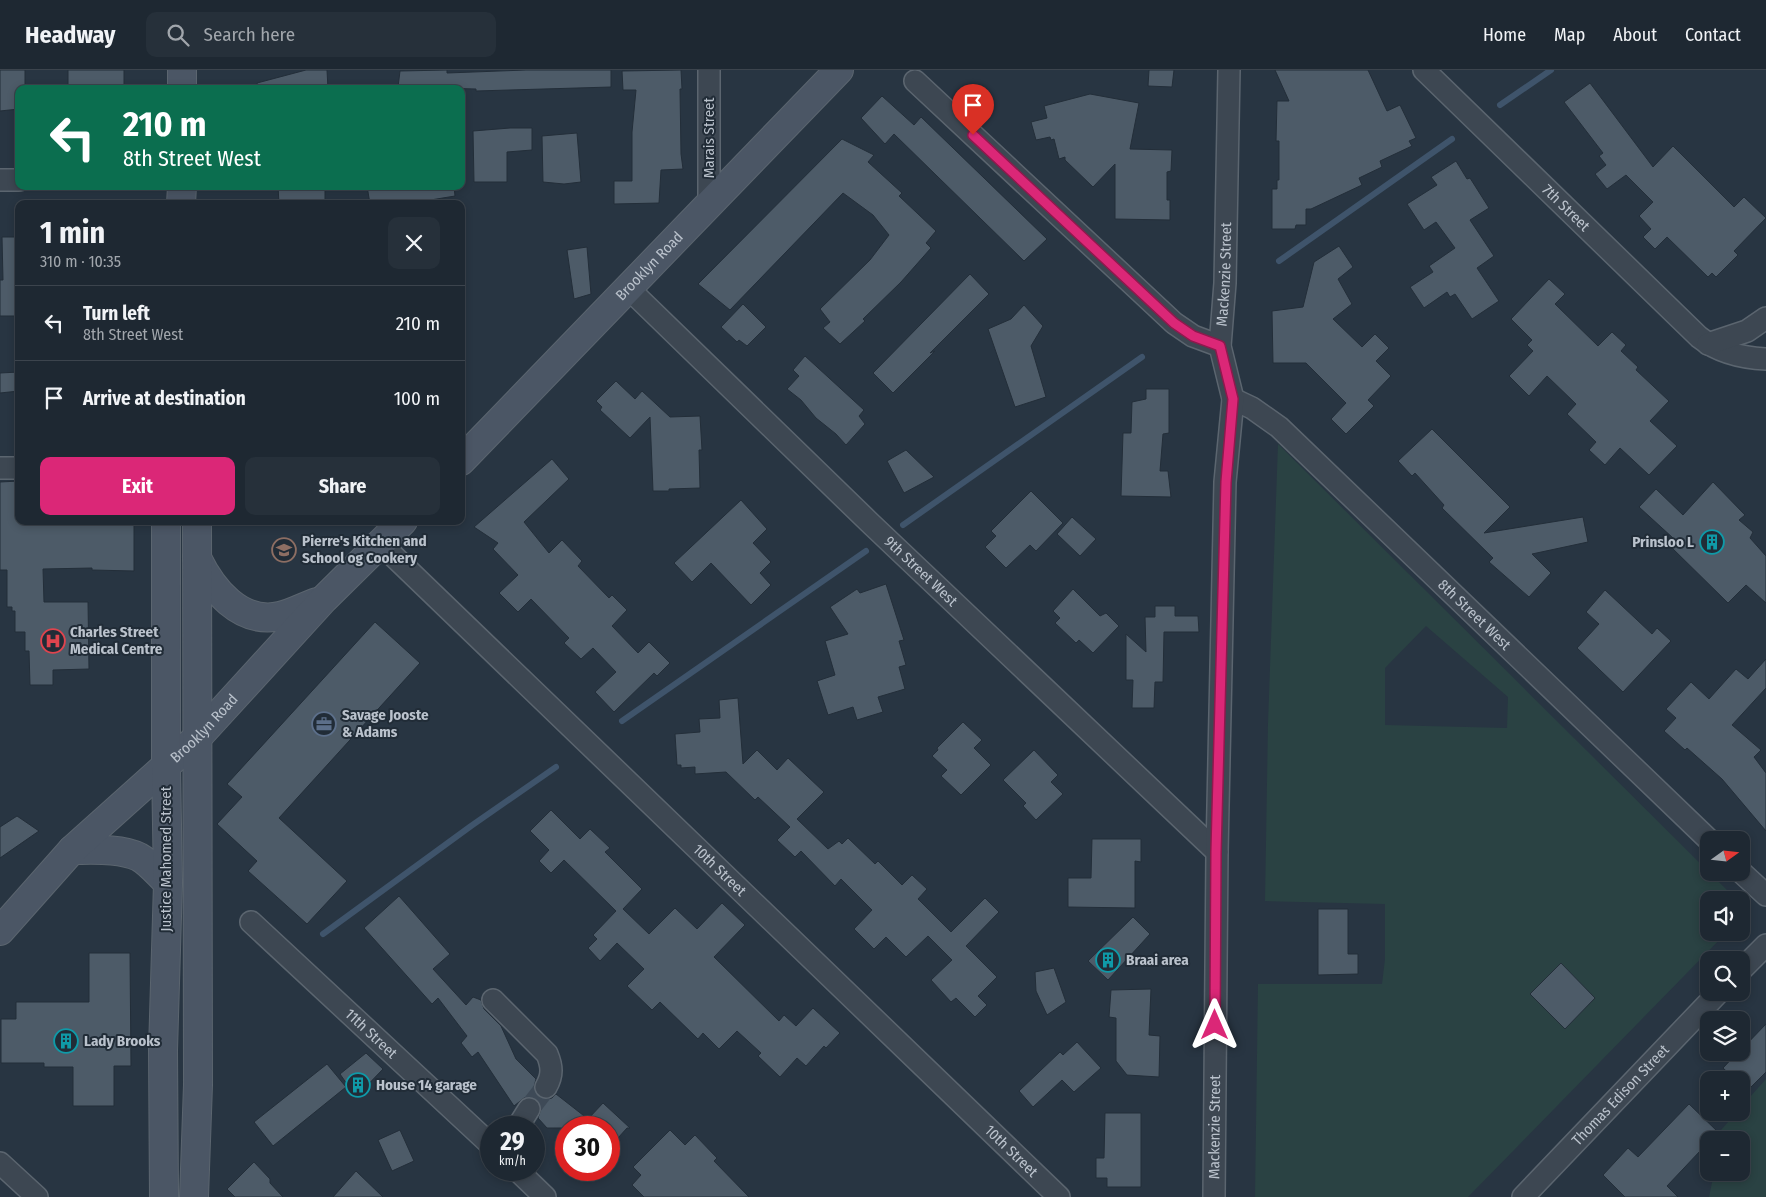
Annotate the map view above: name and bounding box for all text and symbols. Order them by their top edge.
search box [146,12,496,57]
text: Headway [25,21,116,49]
icon: search [164,21,192,49]
text: Search here [204,23,295,46]
text: Home [1483,24,1526,46]
text: Map [1554,24,1585,46]
text: About [1613,24,1657,46]
text: Contact [1685,24,1741,46]
pin [952,84,994,135]
icon: arrive [959,91,987,119]
street label: Marais Street [700,98,718,178]
text: 210 m [123,103,207,145]
icon: left [40,105,105,170]
text: 8th Street West [123,145,261,172]
street label: 7th Street [1538,181,1594,235]
text: 1 min [40,215,105,251]
button: close [388,217,440,269]
street label: Mackenzie Street [1213,222,1235,327]
street label: Brooklyn Road [612,228,687,304]
text: 310 m · 10:35 [40,252,121,271]
text: Turn left [83,302,150,325]
icon: left [40,309,68,337]
text: 210 m [396,312,440,335]
text: 8th Street West [83,325,183,344]
icon: arrive [40,384,68,412]
text: Arrive at destination [83,387,246,410]
text: 100 m [394,387,440,410]
button: Exit [40,457,235,515]
button: Share [245,457,440,515]
building icon: Prinsloo L [1699,529,1725,555]
place label: Pierre's Kitchen and School og Cookery [302,532,427,567]
street label: 9th Street West [881,532,961,610]
place label: Prinsloo L [1632,533,1694,551]
school or university icon: Pierre's Kitchen and School og Cookery [271,537,297,563]
street label: 8th Street West [1434,576,1515,654]
place label: Charles Street Medical Centre [70,623,163,658]
hospital icon: Charles Street Medical Centre [40,628,66,654]
street label: Brooklyn Road [167,690,242,766]
place label: Savage Jooste & Adams [342,706,429,741]
office icon: Savage Jooste & Adams [311,711,337,737]
street label: Justice Mahomed Street [157,786,175,932]
north arrow [1700,831,1750,881]
map controls [1700,831,1750,1181]
street label: 10th Street [689,840,750,900]
button: sound [1700,891,1750,941]
building icon: Braai area [1095,947,1121,973]
place label: Braai area [1126,951,1189,969]
button: search [1700,951,1750,1001]
position arrow [1188,998,1240,1050]
street label: 11th Street [341,1005,401,1062]
button: layers [1700,1011,1750,1061]
building icon: Lady Brooks [53,1028,79,1054]
place label: Lady Brooks [84,1032,161,1050]
street label: Thomas Edison Street [1568,1041,1673,1149]
button: + [1700,1071,1750,1121]
building icon: House 14 garage [345,1072,371,1098]
street label: Mackenzie Street [1205,1075,1224,1179]
place label: House 14 garage [376,1076,477,1094]
speed limit sign: 30 [555,1116,620,1181]
street label: 10th Street [981,1121,1042,1181]
text: 29 [500,1127,525,1157]
button: − [1700,1131,1750,1181]
text: km/h [499,1154,526,1168]

